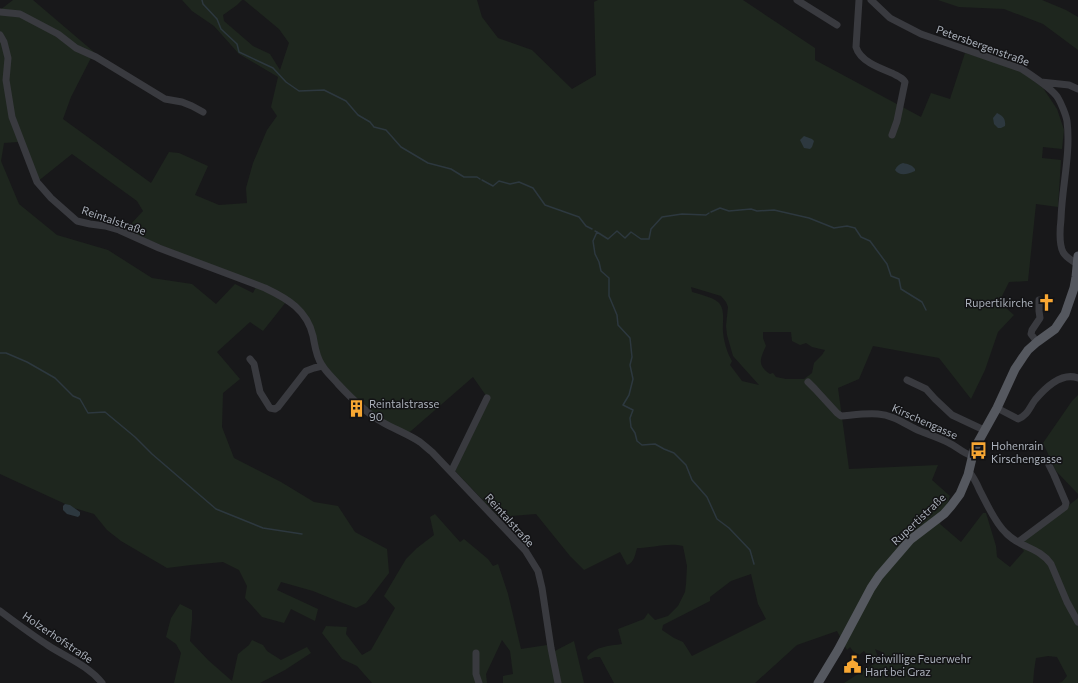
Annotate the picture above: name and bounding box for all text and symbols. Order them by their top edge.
street label: Petersbergenstraße [934,22,1032,68]
street label: Reintalstraße [80,203,148,237]
church icon: Rupertikirche [1036,292,1056,312]
place label: Rupertikirche [965,296,1033,309]
place label: Reintalstrasse 90 [369,397,440,423]
building icon: Reintalstrasse 90 [346,399,366,419]
street label: Kirschengasse [890,401,960,441]
place label: Hohenrain Kirschengasse [991,439,1062,465]
bus stop icon: Hohenrain Kirschengasse [968,441,988,461]
street label: Rupertistraße [888,490,948,547]
street label: Reintalstraße [483,491,537,549]
street label: Holzerhofstraße [20,609,96,665]
place label: Freiwillige Feuerwehr Hart bei Graz [865,652,972,678]
public building icon: Freiwillige Feuerwehr Hart bei Graz [842,654,862,674]

